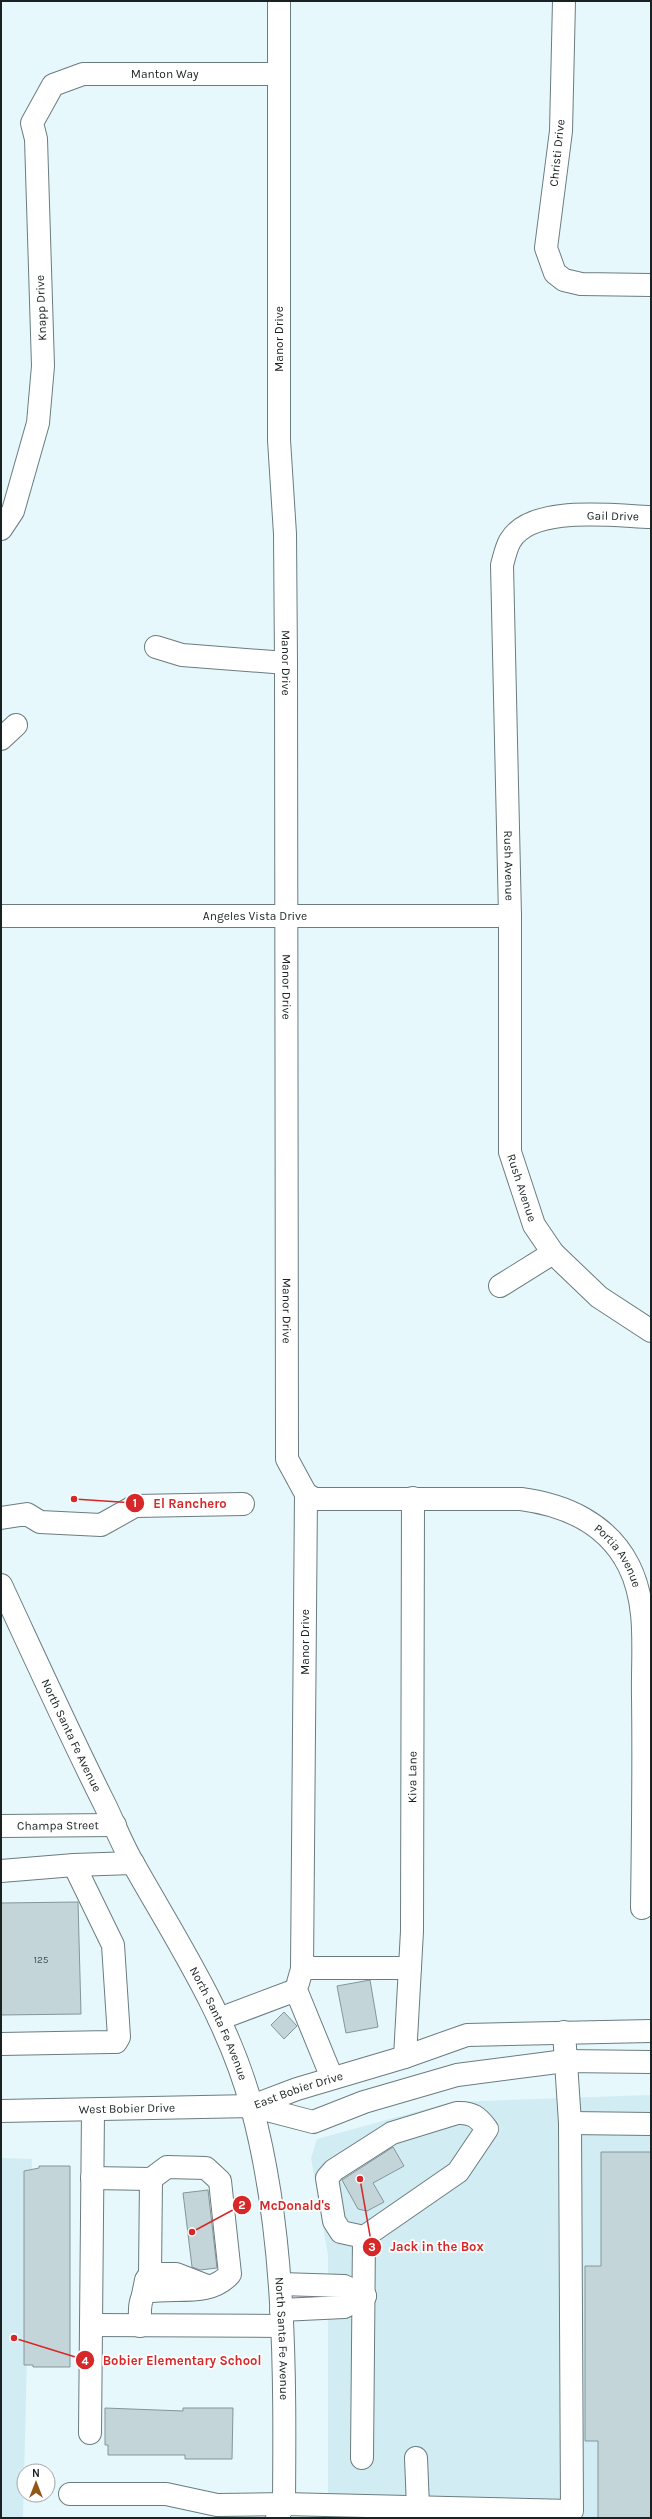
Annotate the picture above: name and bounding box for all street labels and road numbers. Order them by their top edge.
street label: Manton Way [131,67,199,81]
street label: Christi Drive [546,119,568,187]
street label: Knapp Drive [33,275,49,341]
street label: Manor Drive [272,306,286,372]
street label: Gail Drive [587,509,639,523]
street label: Manor Drive [279,630,293,696]
street label: Rush Avenue [501,830,517,901]
street label: Angeles Vista Drive [203,909,307,923]
street label: Manor Drive [279,954,293,1020]
street label: Rush Avenue [504,1152,539,1223]
street label: Manor Drive [280,1278,294,1344]
street label: Portia Avenue [591,1521,644,1589]
street label: Manor Drive [298,1609,312,1675]
street label: North Santa Fe Avenue [39,1677,104,1794]
street label: Kiva Lane [405,1751,419,1803]
street label: Champa Street [17,1818,100,1833]
street label: North Santa Fe Avenue [187,1964,250,2082]
street label: East Bobier Drive [252,2069,345,2112]
street label: West Bobier Drive [79,2101,175,2116]
street label: North Santa Fe Avenue [272,2276,291,2400]

